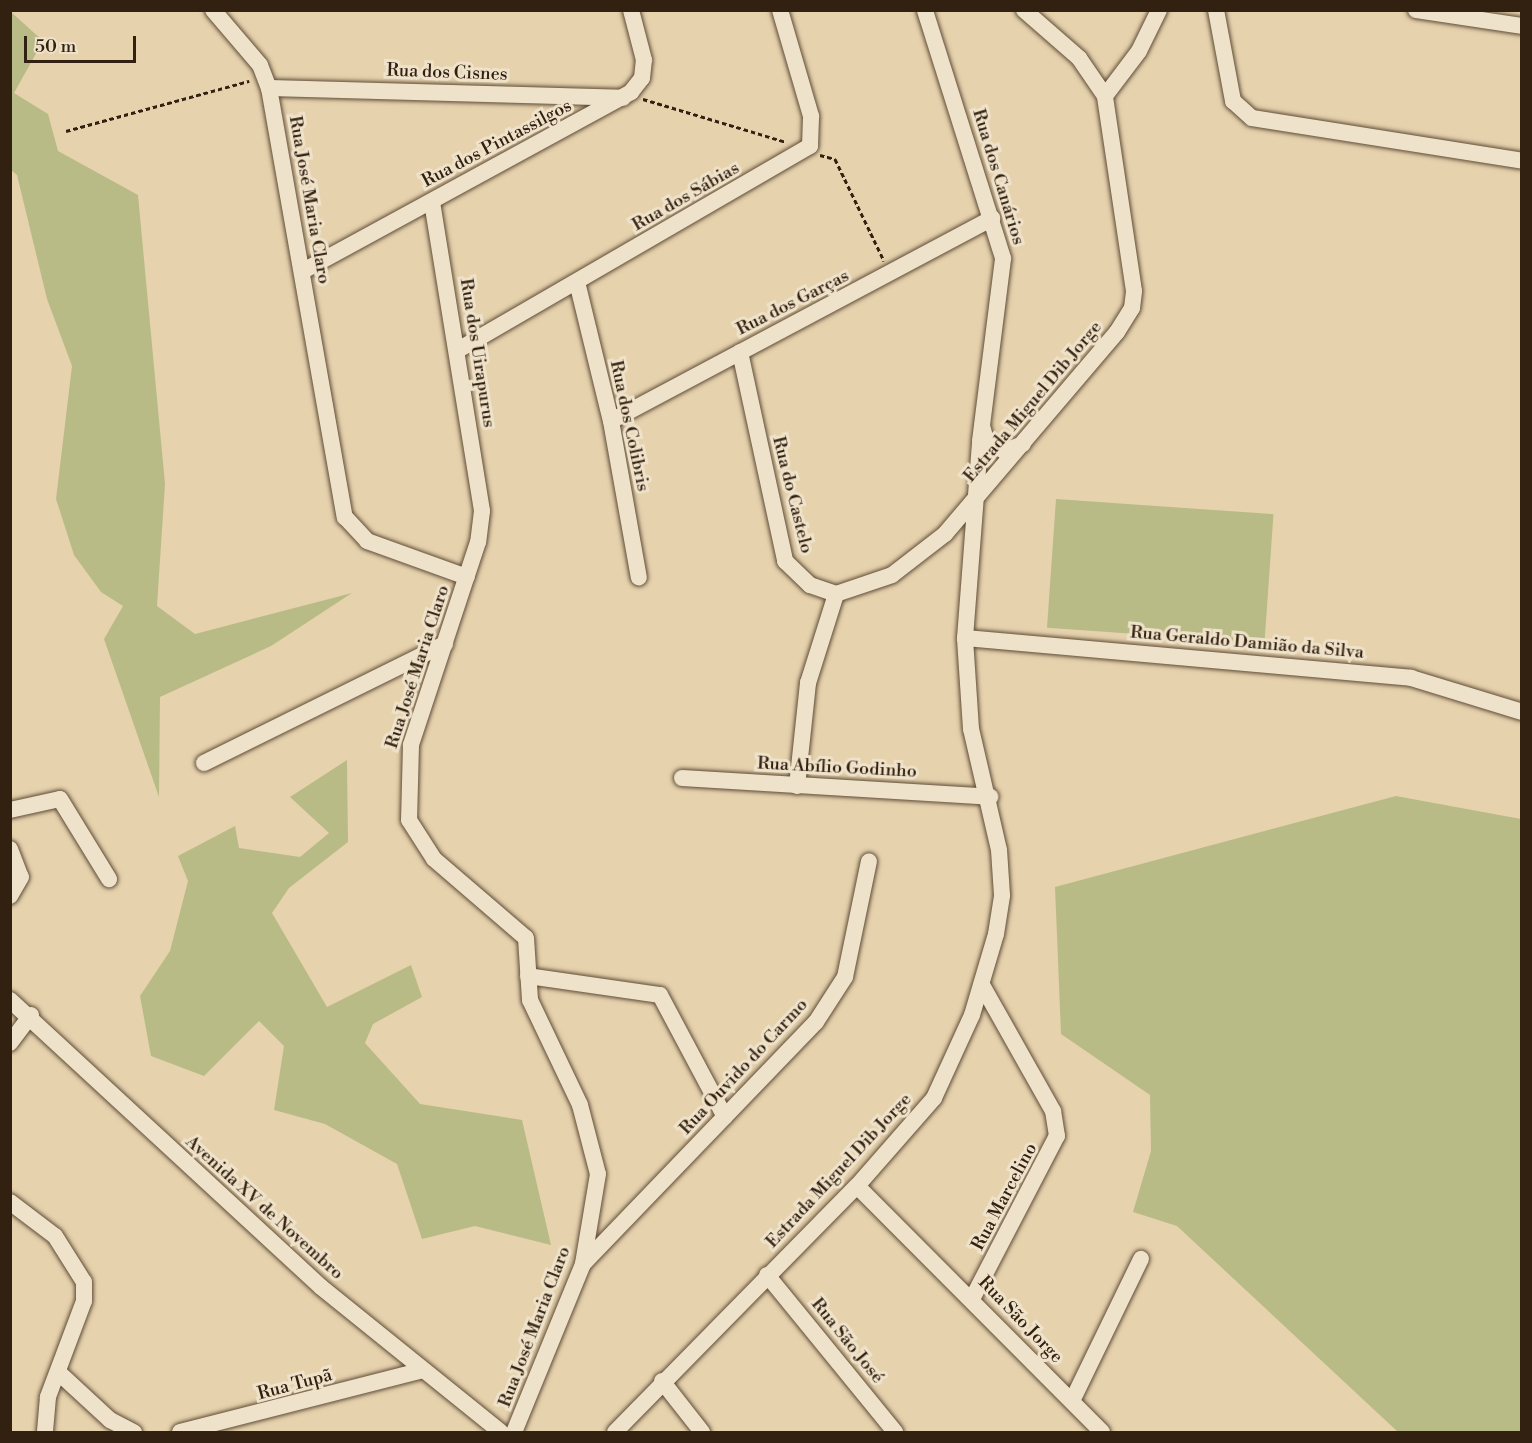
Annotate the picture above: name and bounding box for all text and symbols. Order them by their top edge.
scale bar [27,24,140,62]
text: 50 m [35,35,76,58]
street label: Rua dos Cisnes [386,60,508,86]
street label: Rua dos Pintassilgos [418,95,576,193]
street label: Rua dos Canários [967,107,1029,247]
street label: Rua José Maria Claro [284,114,334,286]
street label: Rua dos Sábias [629,158,743,236]
street label: Rua dos Garças [733,265,853,341]
street label: Rua dos Uirapurus [455,277,499,429]
street label: Estrada Miguel Dib Jorge [959,317,1107,487]
street label: Rua dos Colibris [605,359,653,493]
street label: Rua do Castelo [767,434,817,556]
street label: Rua José Maria Claro [381,583,455,751]
street label: Rua Geraldo Damião da Silva [1129,622,1365,664]
street label: Rua Abílio Godinho [757,753,917,783]
street label: Rua Ouvido do Carmo [675,994,813,1140]
street label: Estrada Miguel Dib Jorge [762,1089,916,1253]
street label: Avenida XV de Novembro [181,1131,347,1285]
street label: Rua Marcelino [968,1140,1042,1254]
street label: Rua José Maria Claro [494,1244,576,1410]
street label: Rua São Jorge [973,1272,1067,1368]
street label: Rua São José [806,1294,888,1388]
street label: Rua Tupã [255,1365,335,1405]

